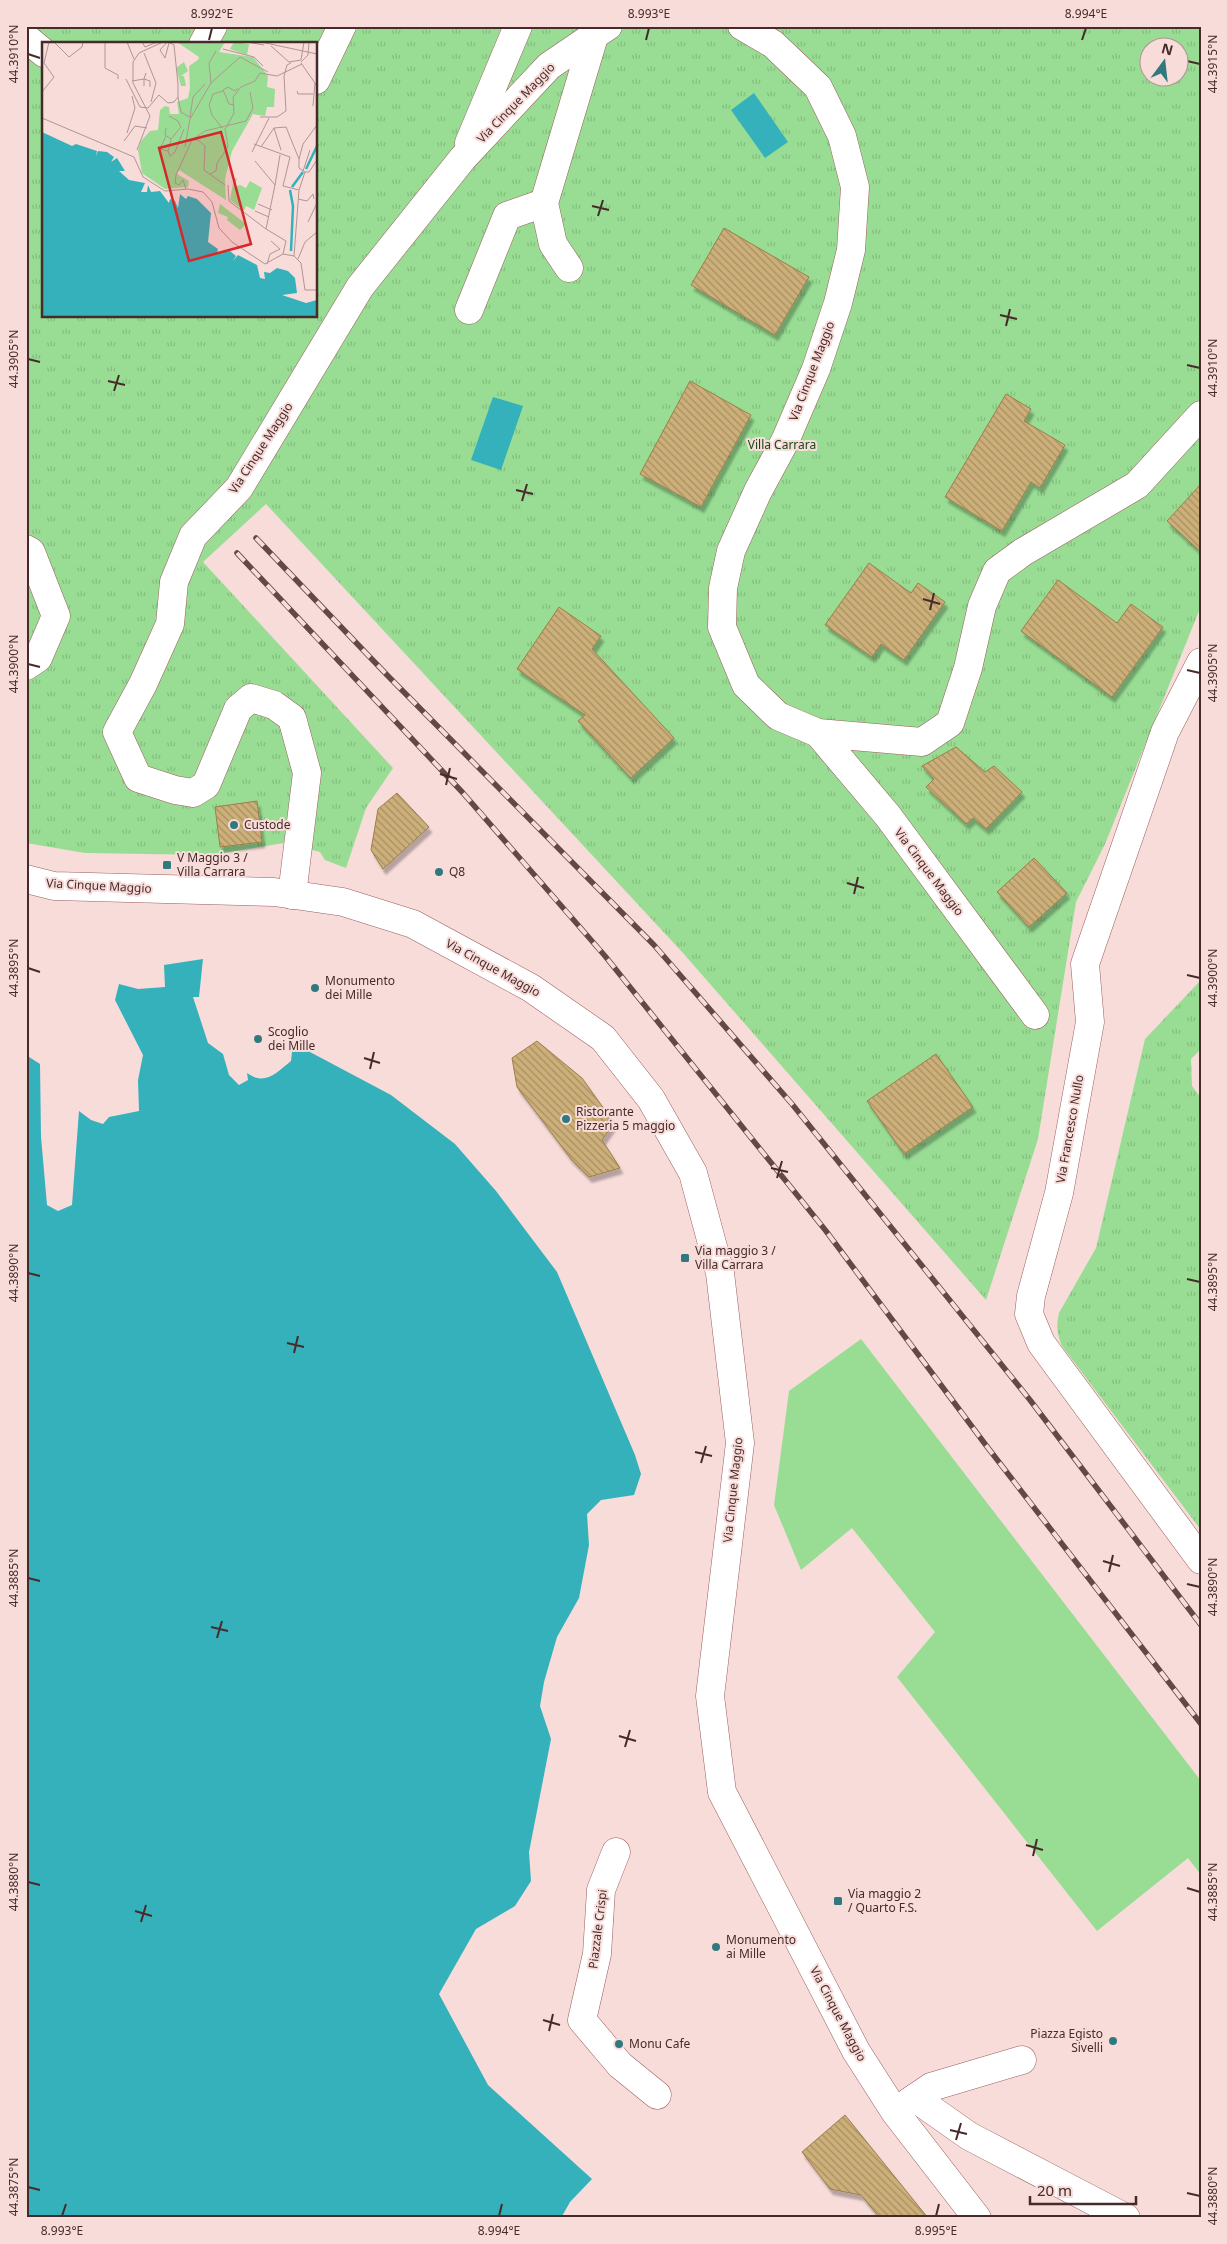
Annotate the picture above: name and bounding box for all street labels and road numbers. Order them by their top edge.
street label: Via Cinque Maggio [473,59,558,147]
street label: Via Cinque Maggio [785,318,838,423]
street label: Via Cinque Maggio [225,399,296,497]
street label: Via Cinque Maggio [891,824,968,919]
street label: Via Cinque Maggio [46,874,152,897]
street label: Via Cinque Maggio [443,935,544,1001]
street label: Via Francesco Nullo [1052,1073,1087,1184]
street label: Via Cinque Maggio [719,1437,746,1543]
street label: Piazzale Crispi [584,1888,611,1970]
street label: Via Cinque Maggio [806,1963,871,2064]

